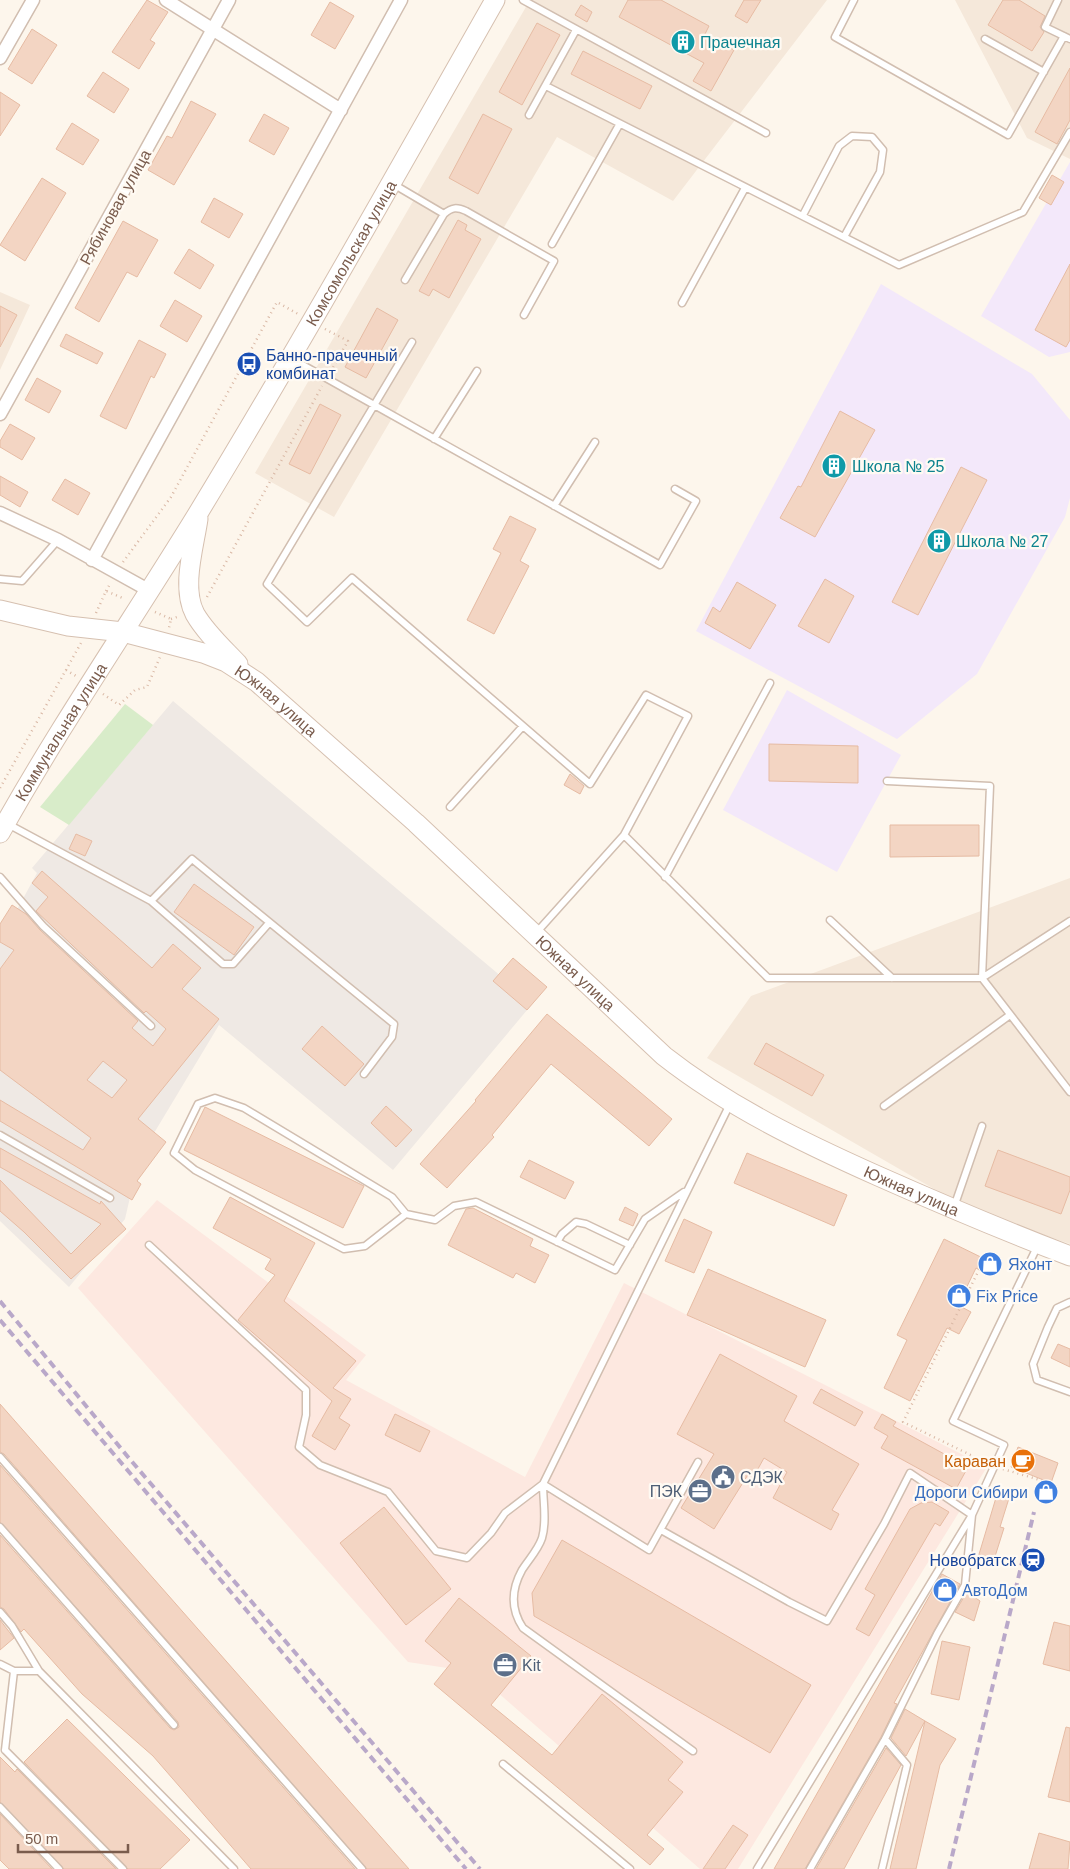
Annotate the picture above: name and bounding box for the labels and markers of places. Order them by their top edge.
building icon: Прачечная [670,29,696,55]
place label: Прачечная [700,34,780,51]
place label: Банно-прачечный комбинат [266,347,398,382]
bus stop icon: Банно-прачечный комбинат [236,351,262,377]
building icon: Школа № 25 [821,453,847,479]
place label: Школа № 25 [852,458,945,475]
building icon: Школа № 27 [926,528,952,554]
place label: Школа № 27 [956,533,1049,550]
shop icon: Яхонт [977,1251,1003,1277]
place label: Яхонт [1008,1256,1053,1273]
shop icon: Fix Price [946,1283,972,1309]
place label: Fix Price [976,1288,1038,1305]
cafe icon: Караван [1010,1448,1036,1474]
place label: Караван [944,1453,1006,1470]
public building icon: СДЭК [710,1464,736,1490]
place label: СДЭК [740,1469,784,1486]
office icon: ПЭК [687,1478,713,1504]
shop icon: Дороги Сибири [1033,1479,1059,1505]
place label: ПЭК [650,1483,683,1500]
place label: Дороги Сибири [915,1484,1028,1501]
station icon: Новобратск [1020,1547,1046,1573]
place label: Новобратск [930,1552,1017,1569]
shop icon: АвтоДом [932,1577,958,1603]
place label: АвтоДом [962,1582,1028,1599]
office icon: Kit [492,1652,518,1678]
place label: Kit [522,1657,541,1674]

